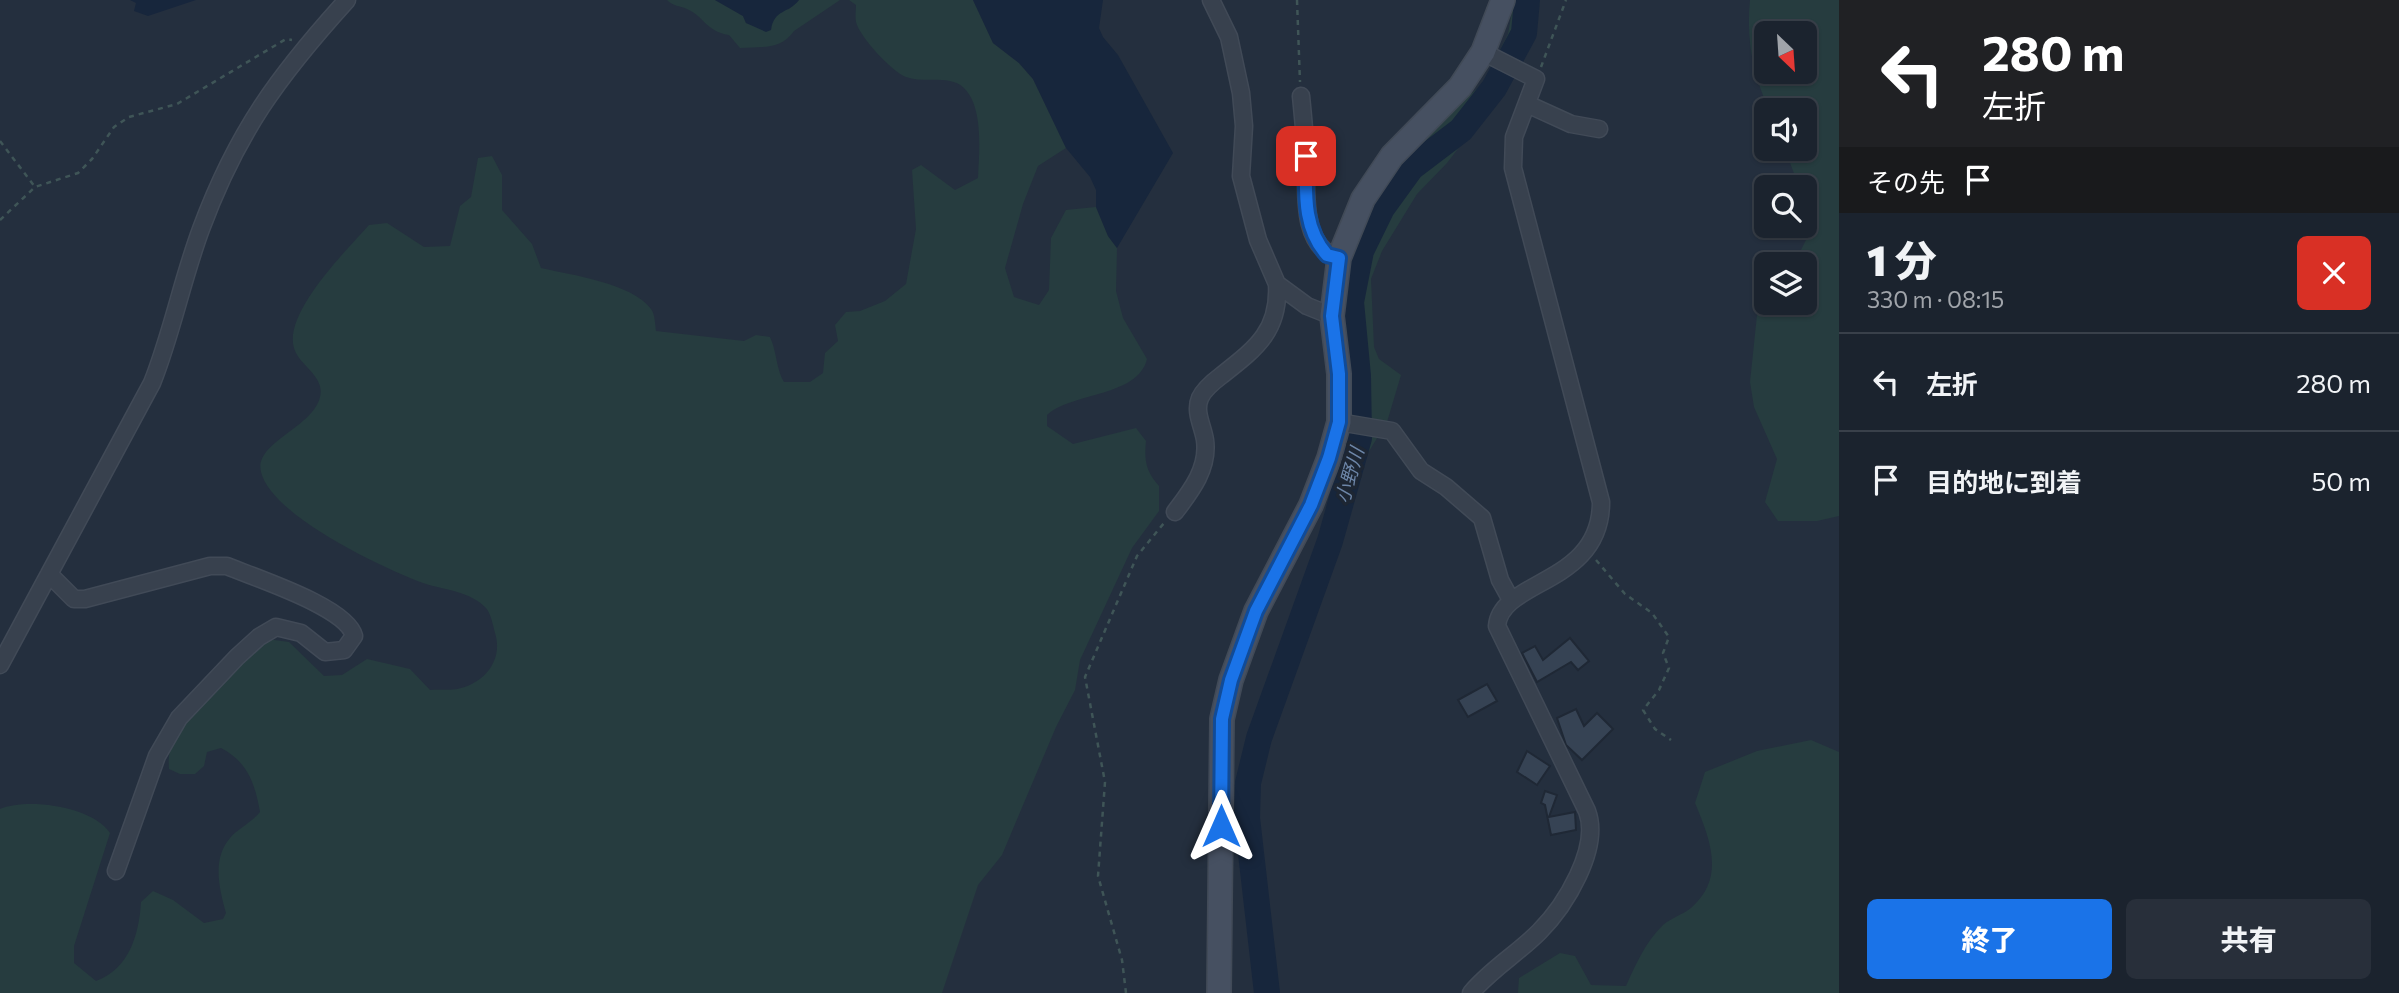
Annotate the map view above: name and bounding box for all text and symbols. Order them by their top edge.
north arrow [1754,21,1816,84]
map controls [1754,21,1817,315]
text: 280 m [1982,21,2125,81]
icon: left [1867,28,1958,119]
text: 左折 [1982,85,2046,125]
button: sound [1754,98,1817,161]
pin [1276,126,1336,186]
icon: arrive [1287,137,1325,175]
icon: arrive [1959,161,1997,199]
text: その先 [1867,166,1945,197]
button: search [1754,175,1817,238]
text: 1 分 [1867,233,1937,285]
button: close [2297,236,2371,310]
button: layers [1754,252,1817,315]
text: 330 m · 08:15 [1867,285,2004,313]
icon: left [1867,363,1905,401]
text: 280 m [2296,367,2371,398]
text: 左折 [1926,368,1978,399]
water label: 小野川 [1330,443,1368,506]
icon: arrive [1867,461,1905,499]
text: 50 m [2311,465,2371,496]
text: 目的地に到着 [1926,466,2082,497]
position arrow [1184,789,1258,863]
button: 終了 [1867,899,2112,979]
button: 共有 [2126,899,2371,979]

